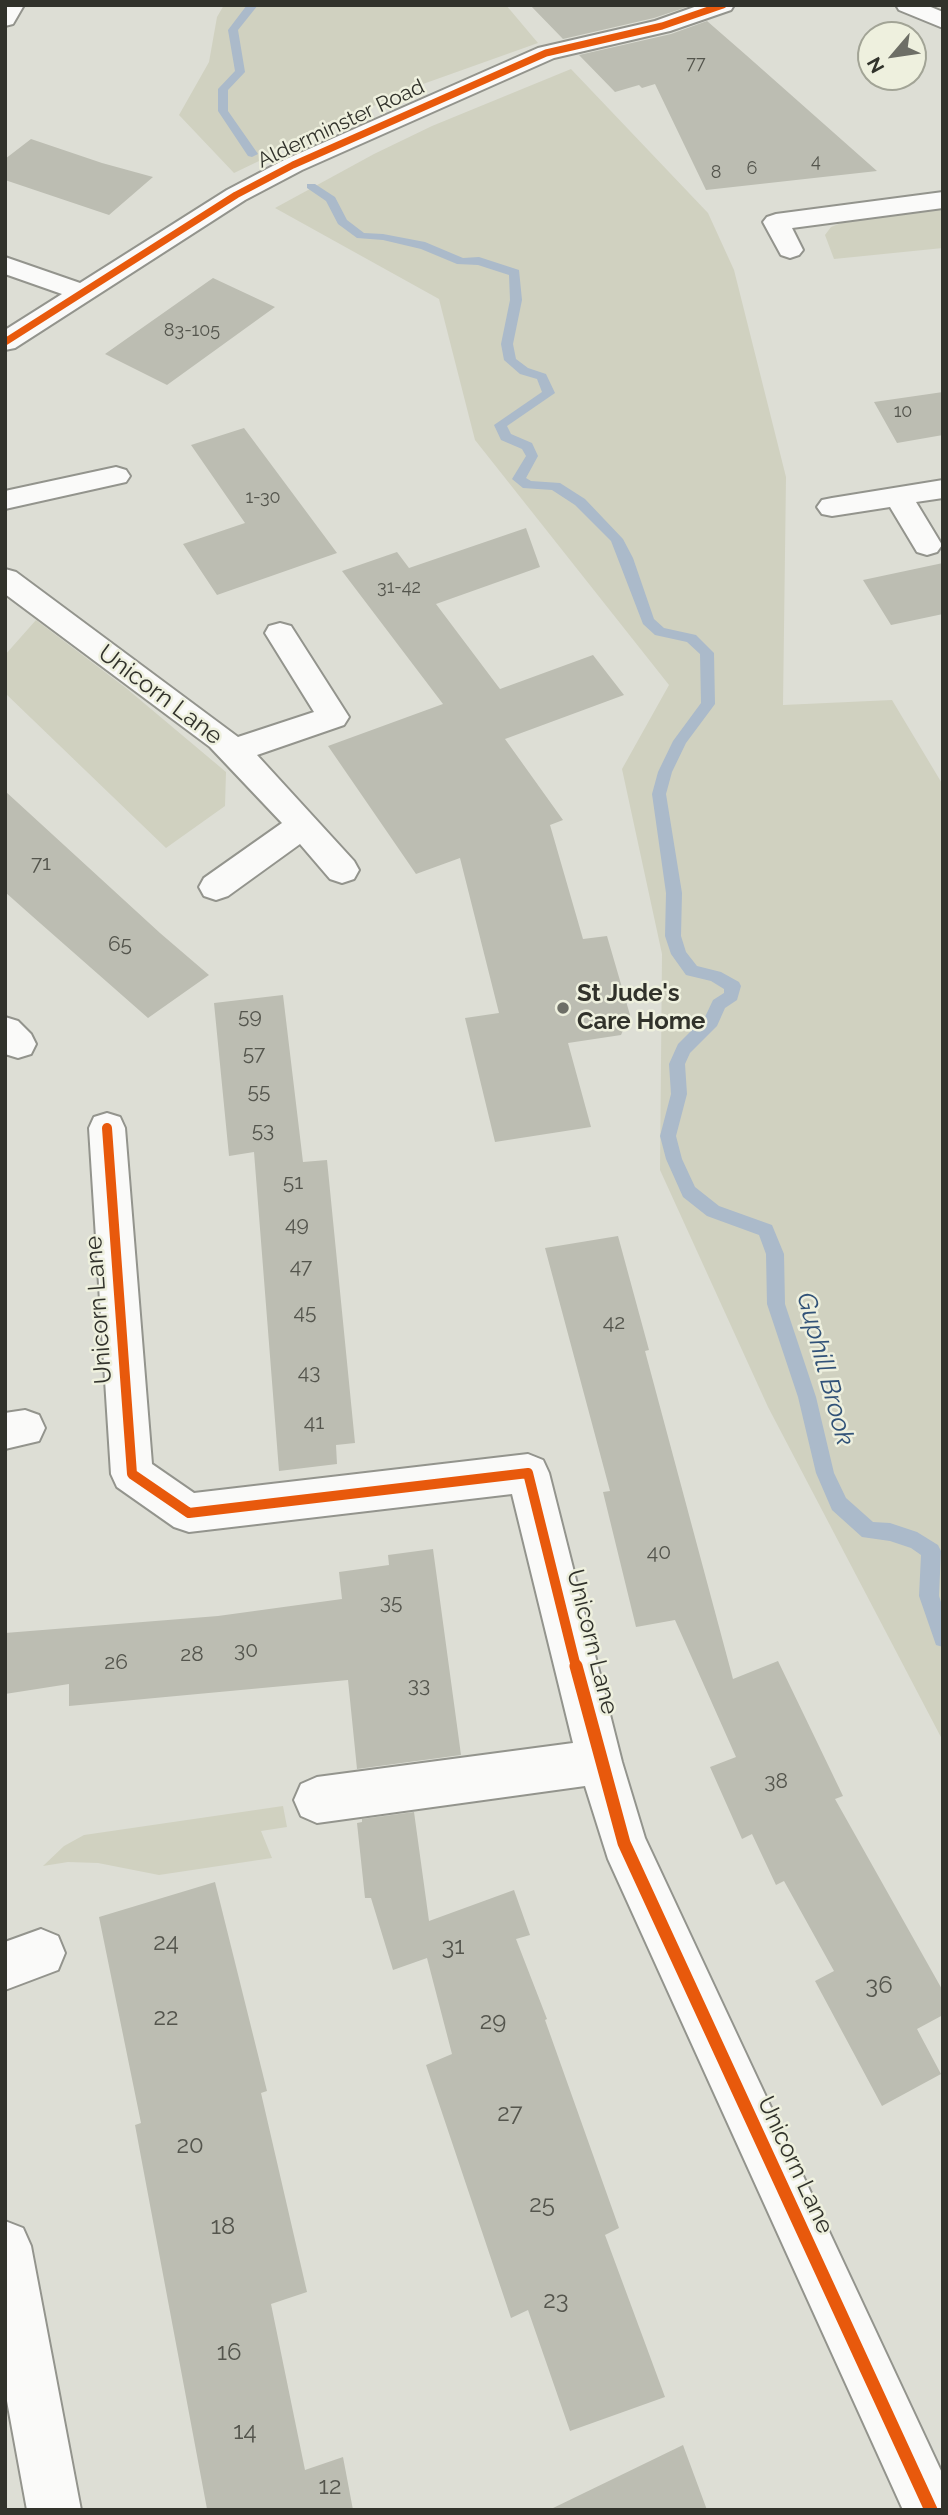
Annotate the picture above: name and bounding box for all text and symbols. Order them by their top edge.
north arrow [857,21,927,91]
house number: 77 [686,53,706,75]
text: N [862,54,889,77]
street label: Alderminster Road [254,74,428,174]
house number: 4 [811,151,821,173]
house number: 6 [747,158,757,180]
house number: 8 [711,162,721,184]
house number: 83-105 [164,320,220,342]
house number: 10 [894,401,912,423]
house number: 1-30 [245,487,281,509]
house number: 31-42 [377,577,421,599]
street label: Unicorn Lane [92,639,228,751]
house number: 71 [31,851,51,877]
house number: 65 [108,932,132,958]
place label: St Jude's Care Home [577,980,705,1036]
marker: St Jude's Care Home [555,1000,571,1016]
house number: 59 [238,1004,262,1030]
house number: 57 [243,1041,265,1067]
house number: 55 [248,1079,270,1105]
house number: 53 [252,1118,274,1144]
house number: 51 [283,1170,303,1196]
house number: 49 [285,1212,309,1238]
street label: Unicorn Lane [79,1235,119,1385]
house number: 47 [290,1254,312,1280]
water label: Guphill Brook [790,1289,860,1449]
house number: 45 [294,1300,316,1326]
house number: 42 [603,1310,625,1336]
house number: 43 [298,1360,320,1386]
house number: 41 [304,1410,324,1436]
house number: 40 [647,1540,671,1566]
street label: Unicorn Lane [560,1567,624,1717]
house number: 35 [380,1590,402,1616]
house number: 30 [234,1638,258,1664]
house number: 28 [180,1642,204,1668]
house number: 26 [104,1650,128,1676]
house number: 33 [408,1673,430,1699]
house number: 38 [764,1769,788,1795]
house number: 24 [153,1929,179,1957]
house number: 31 [441,1933,465,1961]
house number: 36 [865,1972,893,2000]
house number: 22 [153,2004,179,2032]
house number: 29 [480,2008,506,2036]
street label: Unicorn Lane [751,2092,839,2238]
house number: 27 [497,2100,523,2128]
house number: 20 [176,2132,204,2160]
house number: 25 [529,2191,555,2219]
house number: 18 [211,2213,235,2241]
house number: 23 [543,2287,569,2315]
house number: 16 [217,2339,241,2367]
house number: 14 [233,2418,257,2446]
house number: 12 [319,2473,341,2501]

